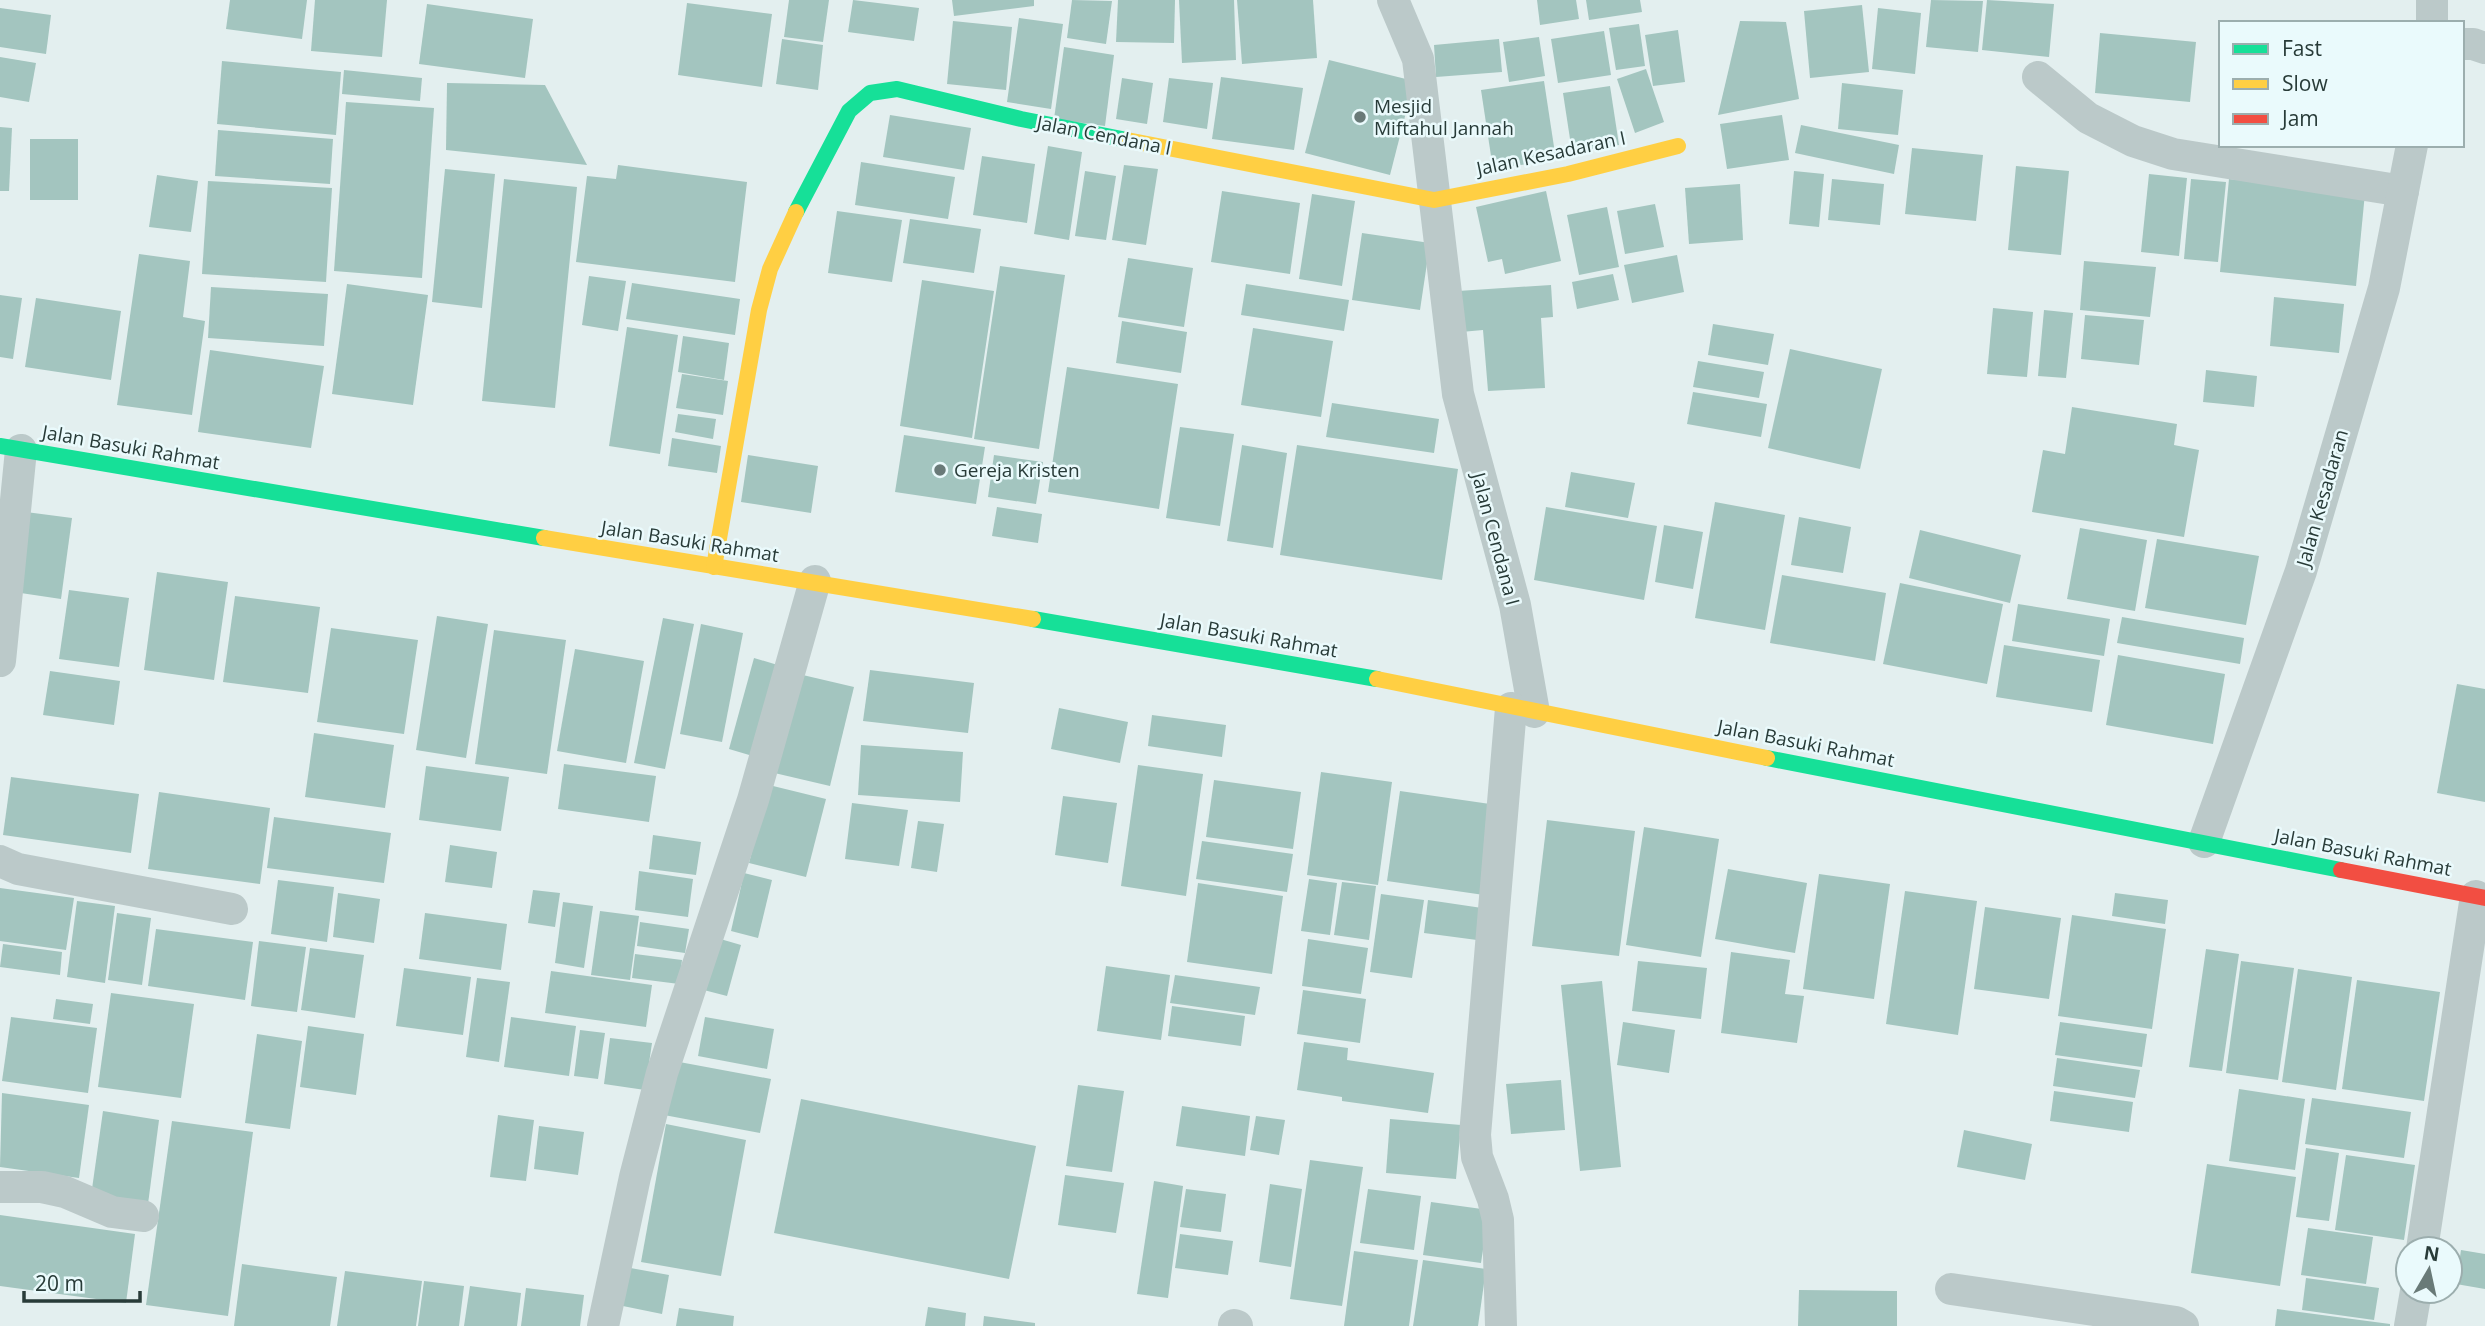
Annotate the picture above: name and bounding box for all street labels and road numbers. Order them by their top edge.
street label: Jalan Cendana I [1033,109,1173,161]
street label: Jalan Kesadaran I [1472,124,1628,182]
street label: Jalan Basuki Rahmat [38,418,222,475]
street label: Jalan Kesadaran [2289,426,2354,572]
street label: Jalan Cendana I [1465,468,1526,608]
street label: Jalan Basuki Rahmat [597,514,781,568]
street label: Jalan Basuki Rahmat [1156,606,1340,663]
street label: Jalan Basuki Rahmat [1713,713,1897,773]
street label: Jalan Basuki Rahmat [2270,822,2454,882]

